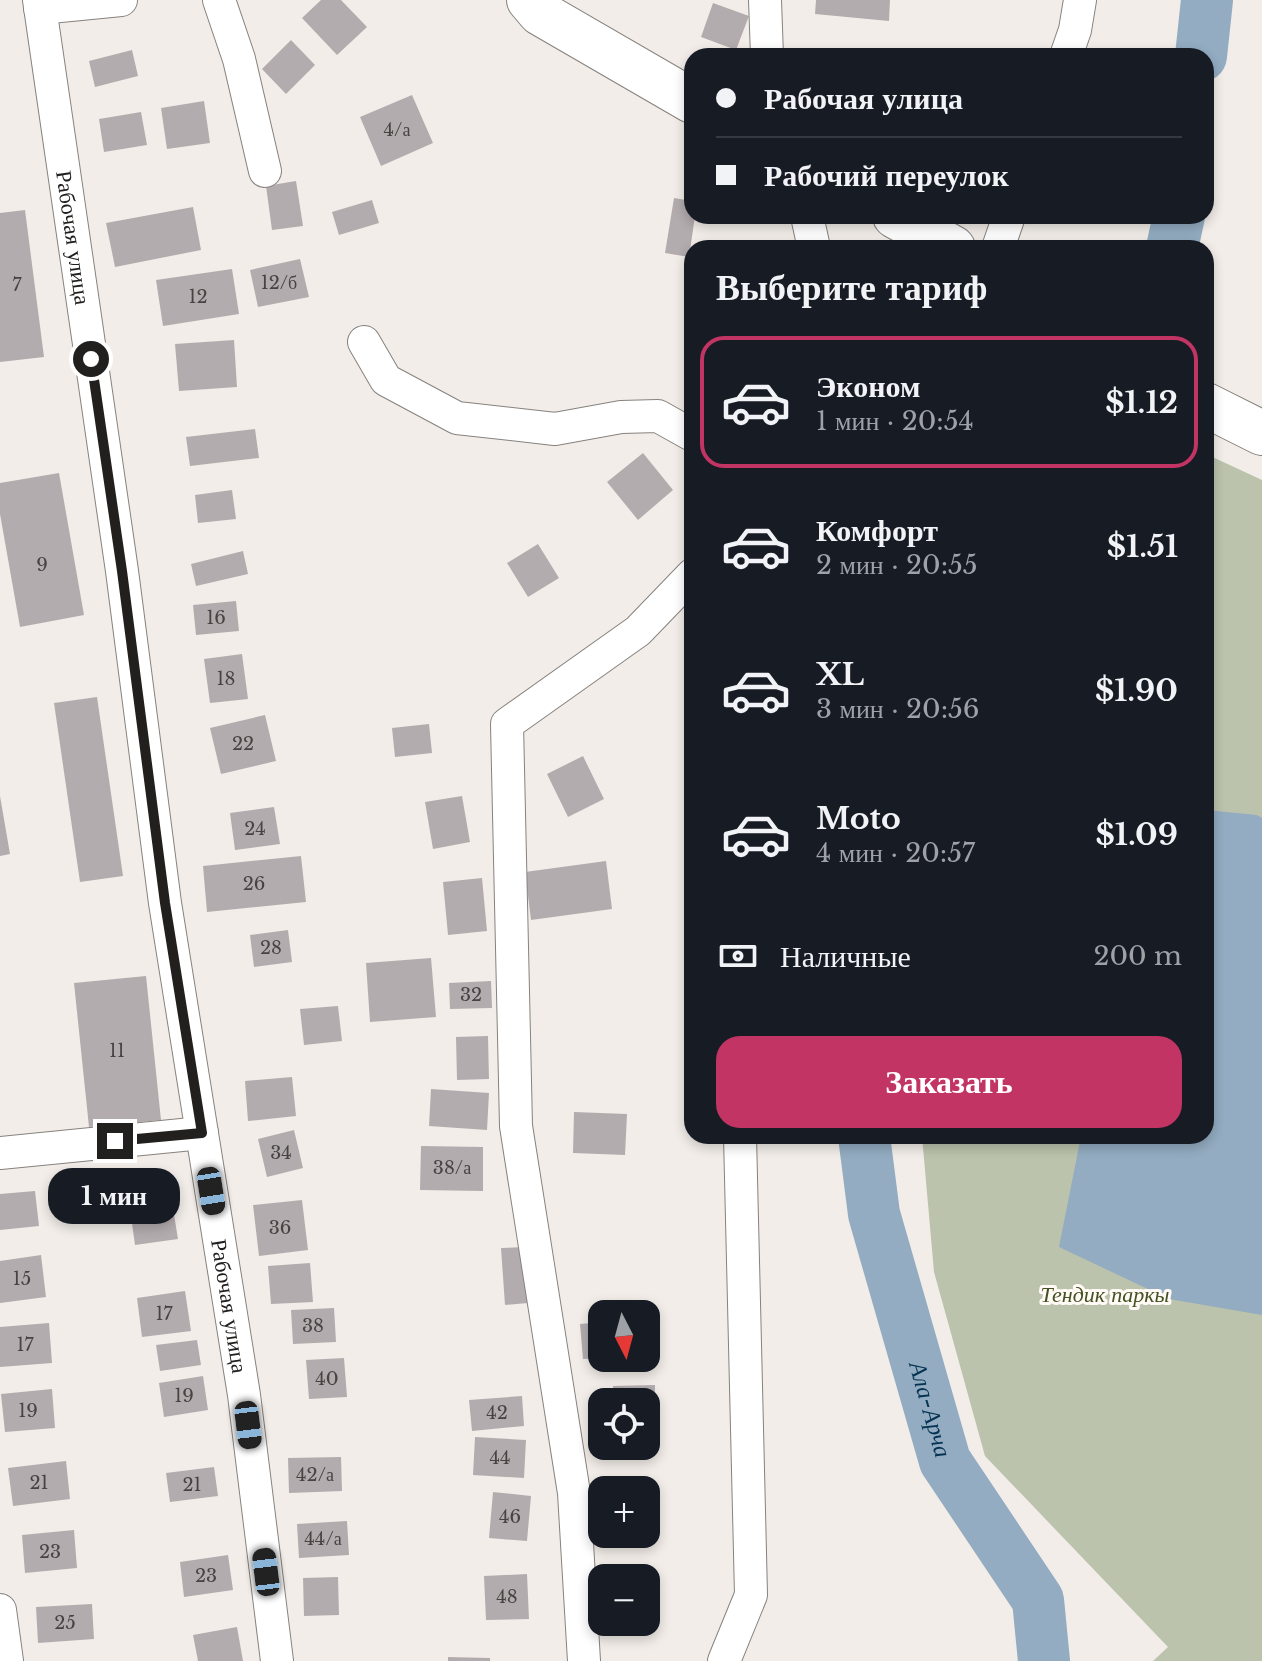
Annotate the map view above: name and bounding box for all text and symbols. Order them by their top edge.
text: Рабочая улица [764,80,963,117]
house number: 4/а [384,119,410,141]
text: Рабочий переулок [764,157,1009,194]
street label: Рабочая улица [50,169,96,307]
text: Выберите тариф [716,265,987,310]
house number: 12/б [261,272,297,294]
house number: 7 [12,274,22,296]
house number: 12 [188,286,208,308]
route start [73,341,109,377]
icon: car [720,366,792,438]
text: Эконом [816,368,920,405]
text: $1.12 [1105,384,1178,421]
text: 1 мин · 20:54 [816,405,974,437]
icon: car [720,510,792,582]
text: Комфорт [816,512,938,549]
text: $1.51 [1107,528,1178,565]
text: 2 мин · 20:55 [816,549,978,581]
house number: 9 [36,554,48,576]
house number: 16 [206,607,226,629]
icon: car [720,654,792,726]
text: XL [816,656,864,693]
house number: 18 [217,668,235,690]
text: $1.90 [1095,672,1178,709]
text: 3 мин · 20:56 [816,693,980,725]
house number: 22 [232,733,254,755]
icon: car [720,798,792,870]
text: Moto [816,800,901,837]
text: $1.09 [1096,816,1178,853]
house number: 24 [244,818,266,840]
text: 4 мин · 20:57 [816,837,975,869]
house number: 26 [243,873,265,895]
icon: cash [716,934,760,978]
house number: 28 [260,937,282,959]
text: Наличные [780,938,911,975]
text: 200 m [1093,940,1182,972]
house number: 32 [460,984,482,1006]
button: Заказать [716,1036,1182,1128]
house number: 11 [109,1040,125,1062]
route end [97,1123,133,1159]
house number: 34 [270,1142,292,1164]
house number: 38/а [433,1157,471,1179]
car [195,1165,227,1217]
callout: 1 мин [49,1169,181,1225]
text: 1 мин [81,1180,147,1212]
house number: 36 [269,1217,291,1239]
street label: Рабочая улица [205,1237,253,1375]
house number: 15 [13,1268,31,1290]
park label: Тендик паркы [1041,1281,1169,1308]
north arrow [588,1300,660,1372]
map controls [588,1300,660,1636]
house number: 17 [155,1303,173,1325]
house number: 38 [302,1315,324,1337]
house number: 17 [16,1334,34,1356]
water label: Ала-Арча [903,1356,958,1461]
house number: 40 [315,1368,339,1390]
house number: 19 [174,1385,194,1407]
button: locate [588,1388,660,1460]
house number: 19 [18,1400,38,1422]
car [233,1400,263,1450]
house number: 42 [486,1402,508,1424]
house number: 44 [489,1447,511,1469]
house number: 42/а [296,1464,334,1486]
house number: 21 [29,1472,49,1494]
house number: 21 [182,1474,202,1496]
button: + [588,1476,660,1548]
house number: 46 [499,1506,521,1528]
house number: 44/а [304,1528,342,1550]
house number: 23 [39,1541,61,1563]
car [251,1547,281,1597]
button: − [588,1564,660,1636]
house number: 23 [195,1565,217,1587]
house number: 48 [496,1586,518,1608]
house number: 25 [54,1612,76,1634]

